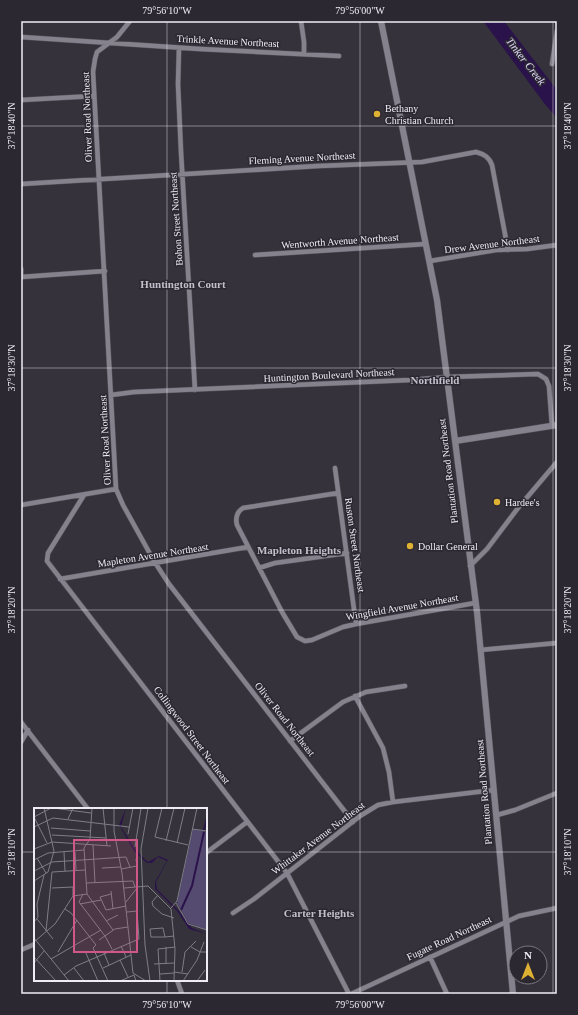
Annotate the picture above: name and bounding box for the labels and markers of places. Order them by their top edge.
place label: Bethany Christian Church [385,103,454,126]
marker: Bethany Christian Church [372,109,382,119]
marker: Hardee's [492,497,502,507]
place label: Hardee's [505,497,540,508]
marker: Dollar General [405,541,415,551]
place label: Dollar General [418,541,478,552]

